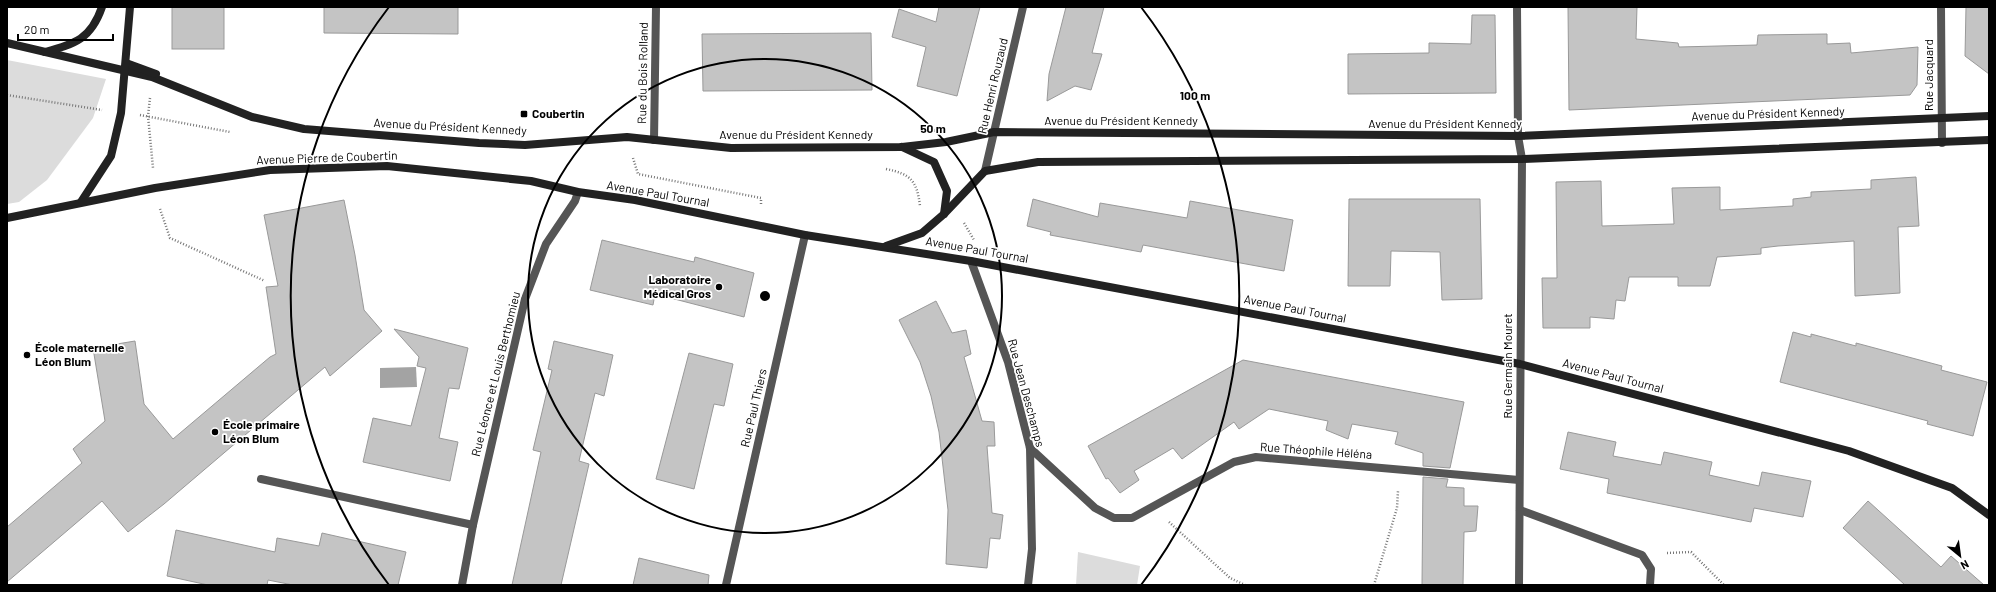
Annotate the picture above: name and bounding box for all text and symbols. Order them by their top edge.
scale bar [18,16,113,42]
text: 20 m [24,22,50,36]
street label: Rue du Bois Rolland [634,22,650,124]
street label: Rue Henri Rouzaud [974,37,1010,135]
street label: Rue Jacquard [1921,39,1935,111]
text: 100 m [1180,88,1210,102]
street label: Avenue du Président Kennedy [1691,103,1845,123]
place label: Coubertin [532,106,585,120]
marker: Coubertin [519,109,529,119]
street label: Avenue du Président Kennedy [1044,113,1198,127]
street label: Avenue du Président Kennedy [373,115,528,137]
street label: Avenue du Président Kennedy [1368,116,1522,130]
text: 50 m [920,121,946,135]
street label: Avenue du Président Kennedy [719,127,873,141]
street label: Avenue Pierre de Coubertin [256,148,398,166]
street label: Avenue Paul Tournal [606,177,711,209]
street label: Avenue Paul Tournal [925,233,1030,265]
place label: Laboratoire Médical Gros [643,272,711,300]
marker: Laboratoire Médical Gros [714,282,724,292]
centre of rings [758,289,772,303]
street label: Rue Léonce et Louis Berthomieu [468,290,522,458]
street label: Avenue Paul Tournal [1243,291,1348,325]
street label: Rue Germain Mouret [1500,313,1514,419]
street label: Rue Jean Deschamps [1006,337,1048,449]
place label: École maternelle Léon Blum [35,340,125,368]
marker: École maternelle Léon Blum [22,350,32,360]
street label: Avenue Paul Tournal [1561,355,1665,395]
street label: Rue Paul Thiers [737,367,769,448]
place label: École primaire Léon Blum [223,417,300,445]
marker: École primaire Léon Blum [210,427,220,437]
street label: Rue Théophile Héléna [1260,439,1373,461]
north arrow [1940,536,1980,576]
text: N [1959,558,1971,573]

